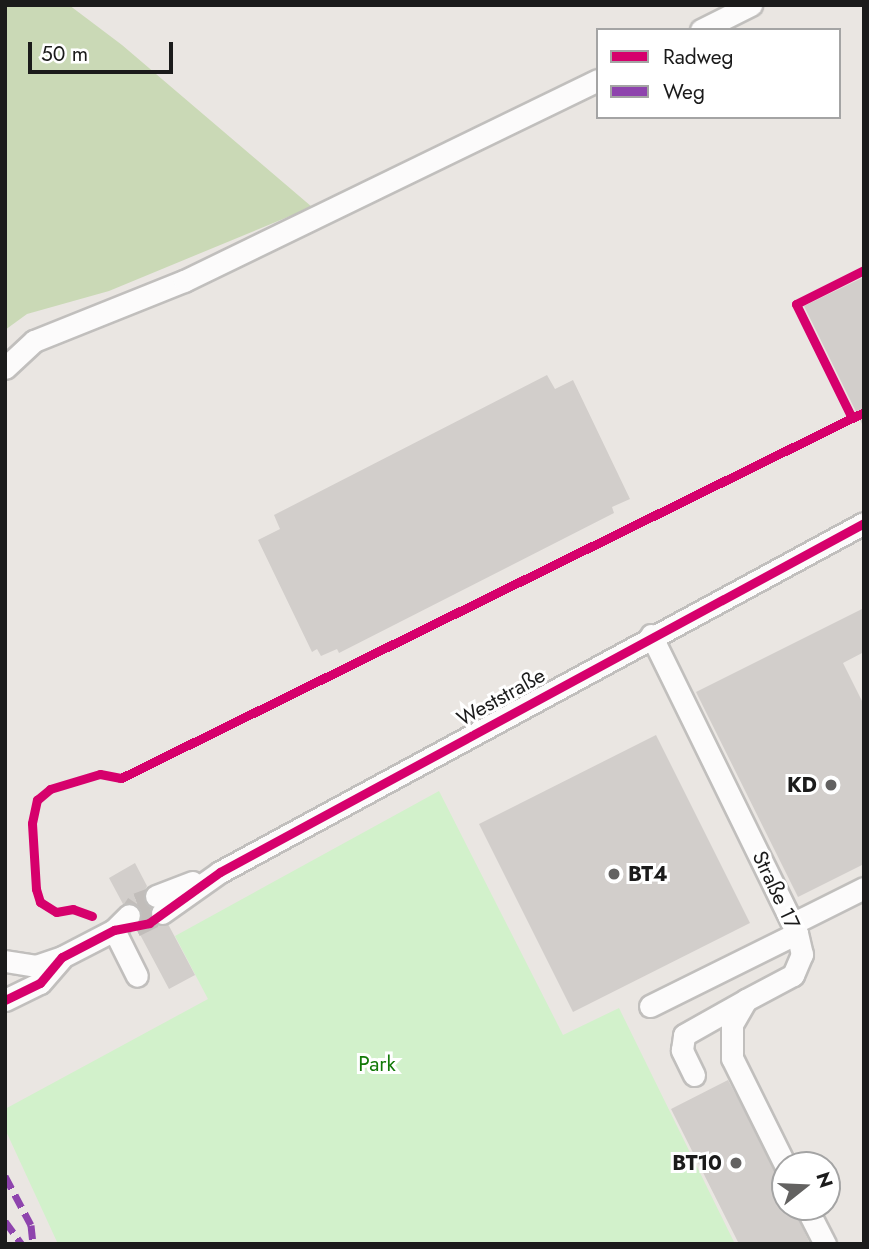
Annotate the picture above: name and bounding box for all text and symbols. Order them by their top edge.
scale bar [32,28,177,72]
legend [596,28,841,119]
text: 50 m [41,39,88,69]
text: Radweg [663,42,734,72]
text: Weg [663,77,705,107]
street label: Weststraße [453,662,549,732]
place label: KD [787,772,817,798]
marker: KD [823,777,839,793]
street label: Straße 17 [747,847,805,933]
place label: BT4 [628,861,668,887]
marker: BT4 [606,866,622,882]
park label: Park [358,1051,396,1077]
place label: BT10 [672,1150,722,1176]
north arrow [771,1151,841,1221]
marker: BT10 [728,1155,744,1171]
text: N [809,1169,840,1191]

